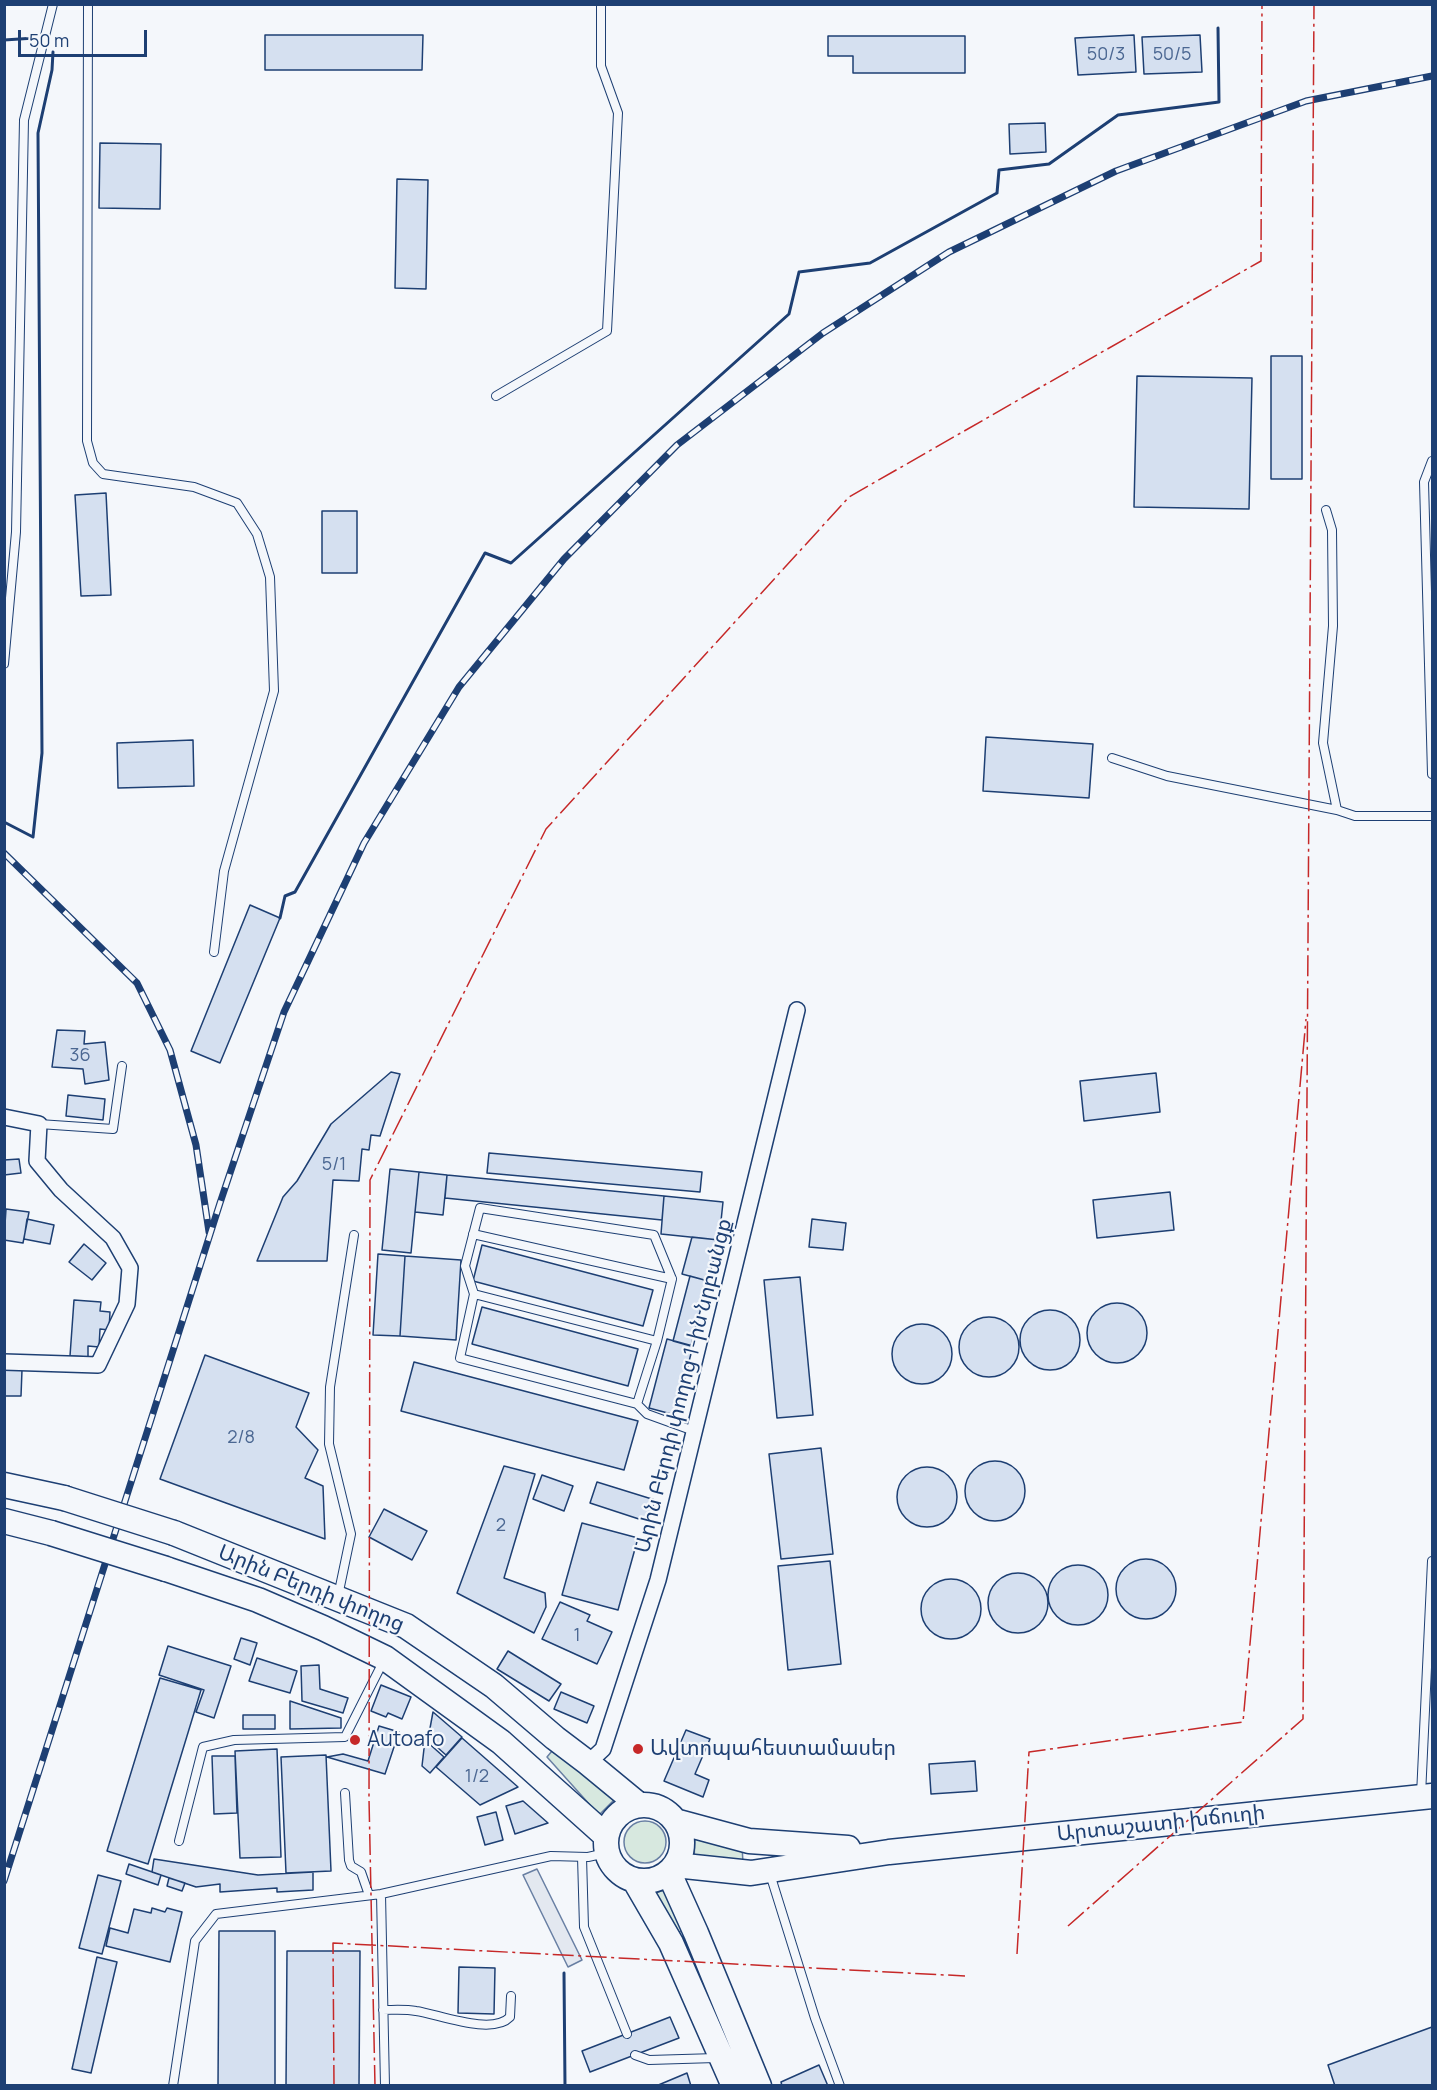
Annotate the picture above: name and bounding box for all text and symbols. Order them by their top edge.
scale bar [21,18,150,56]
text: 50 m [29,28,69,52]
house number: 50/3 [1087,44,1125,66]
house number: 50/5 [1153,44,1191,66]
house number: 36 [69,1045,91,1067]
house number: 5/1 [322,1154,346,1176]
street label: Արին Բերդի փողոց 1-ին նրբանցք [630,1216,738,1556]
house number: 2/8 [227,1427,255,1449]
house number: 2 [496,1515,506,1537]
street label: Արին Բերդի փողոց [214,1540,408,1638]
house number: 1 [573,1625,581,1647]
place label: Autoafo [367,1727,444,1753]
marker: Autoafo [348,1733,362,1747]
place label: Ավտոպահեստամասեր [650,1736,896,1762]
marker: Ավտոպահեստամասեր [631,1742,645,1756]
house number: 1/2 [465,1766,489,1788]
street label: Արտաշատի խճուղի [1056,1801,1266,1847]

